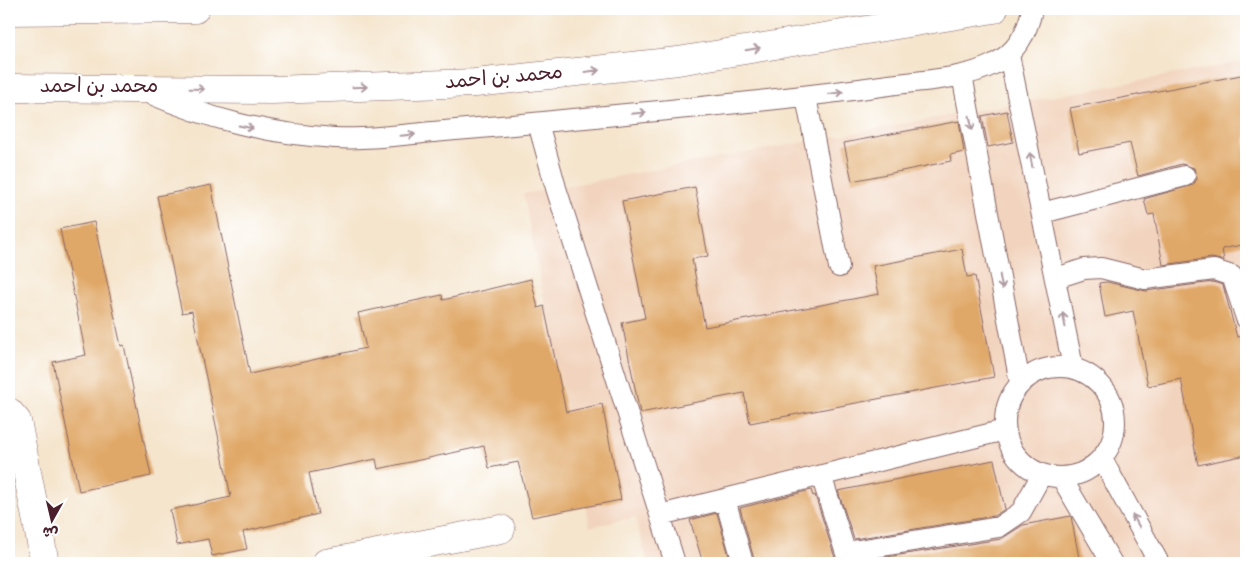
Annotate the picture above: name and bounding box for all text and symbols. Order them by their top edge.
one-way arrow [744,43,760,53]
street label: محمد بن احمد [444,60,564,98]
one-way arrow [583,66,599,76]
street label: محمد بن احمد [40,74,158,102]
one-way arrow [352,83,368,92]
one-way arrow [189,84,205,94]
one-way arrow [827,88,843,98]
one-way arrow [631,108,647,118]
one-way arrow [966,114,976,130]
one-way arrow [238,122,254,132]
one-way arrow [400,130,416,140]
one-way arrow [1026,153,1036,169]
one-way arrow [996,274,1006,290]
one-way arrow [1058,312,1068,328]
north arrow [28,494,78,544]
one-way arrow [1130,514,1140,528]
text: ش [41,520,59,542]

